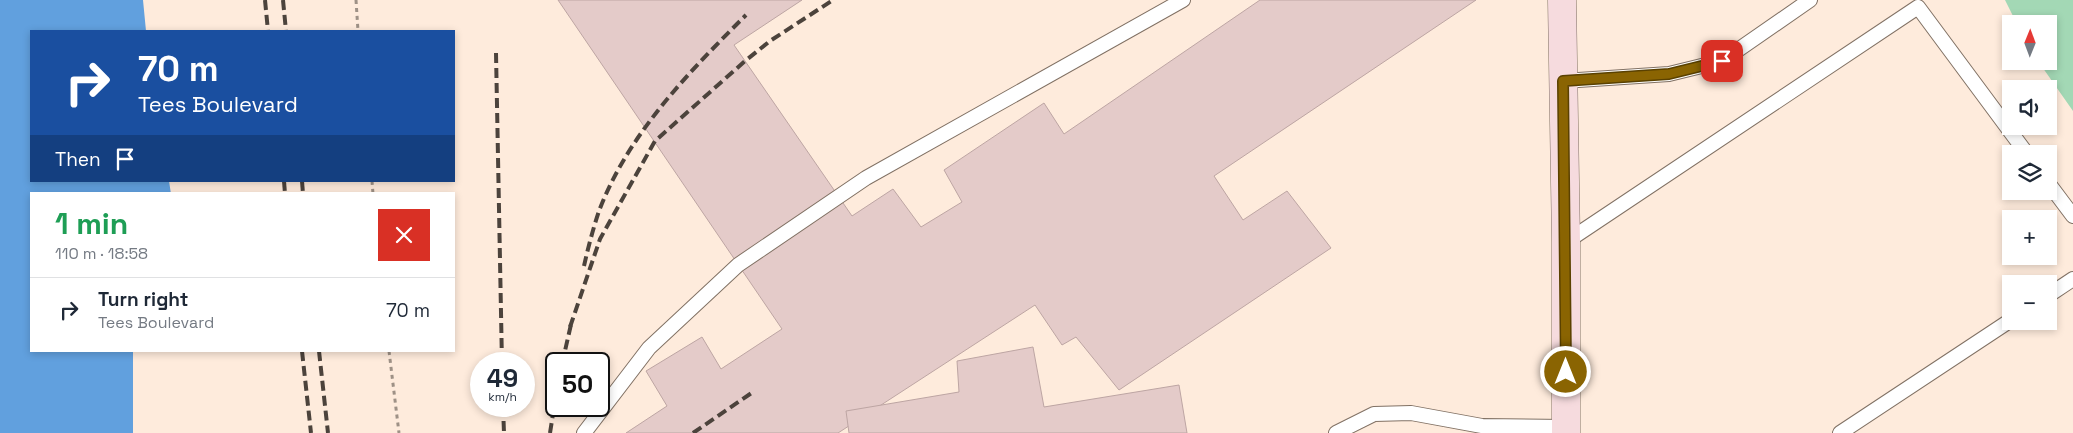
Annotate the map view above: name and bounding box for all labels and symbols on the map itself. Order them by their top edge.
north arrow [2002,15,2058,70]
pin [1701,40,1743,82]
position arrow [1539,345,1591,397]
speed limit sign: 50 [545,352,610,417]

